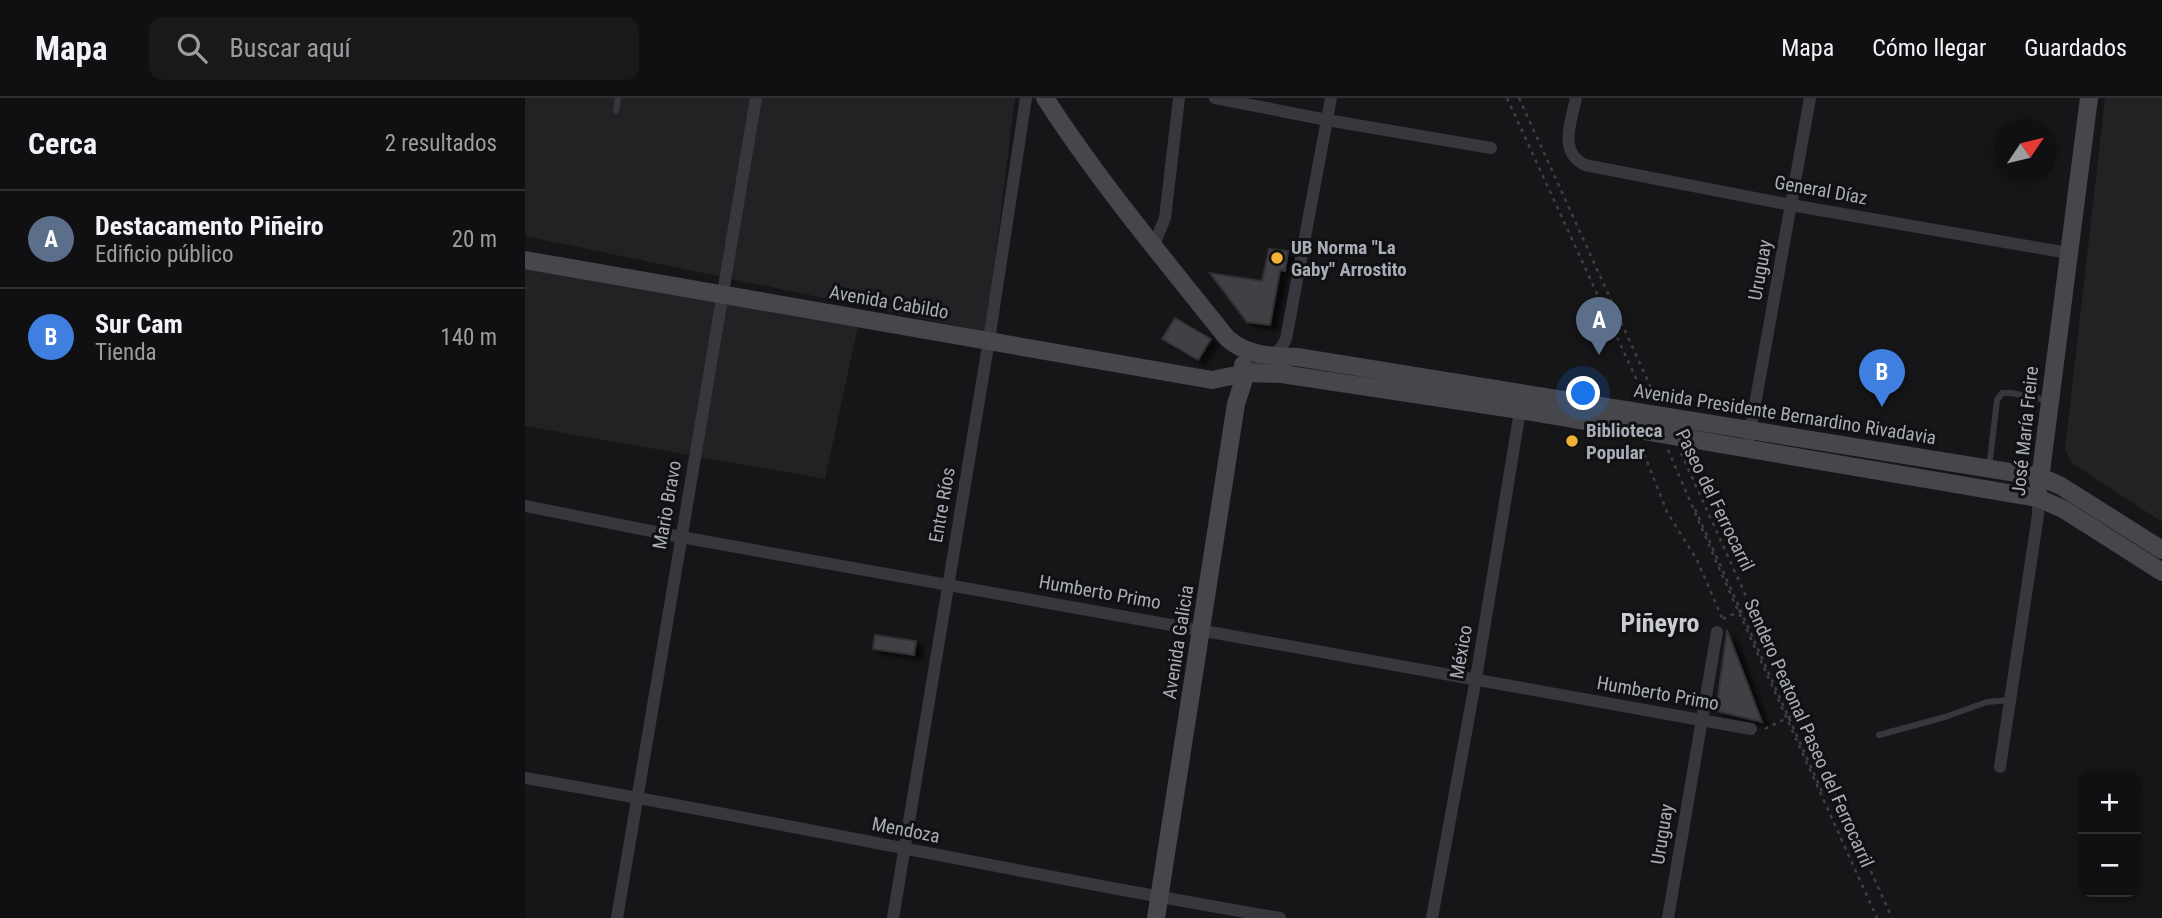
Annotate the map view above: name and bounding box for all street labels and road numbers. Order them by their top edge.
street label: General Díaz [1773,170,1869,210]
street label: Uruguay [1743,238,1777,302]
street label: Avenida Cabildo [828,280,950,324]
street label: José María Freire [2007,365,2043,497]
street label: Avenida Presidente Bernardino Rivadavia [1632,379,1938,449]
street label: Paseo del Ferrocarril [1671,425,1759,575]
street label: Mario Bravo [648,459,686,551]
street label: Entre Ríos [924,466,960,544]
street label: Humberto Primo [1037,570,1163,614]
street label: Avenida Galicia [1158,583,1198,701]
street label: Sendero Peatonal Paseo del Ferrocarril [1739,595,1879,871]
street label: México [1445,623,1477,681]
street label: Humberto Primo [1595,671,1721,715]
street label: Uruguay [1646,802,1678,866]
street label: Mendoza [870,812,942,848]

